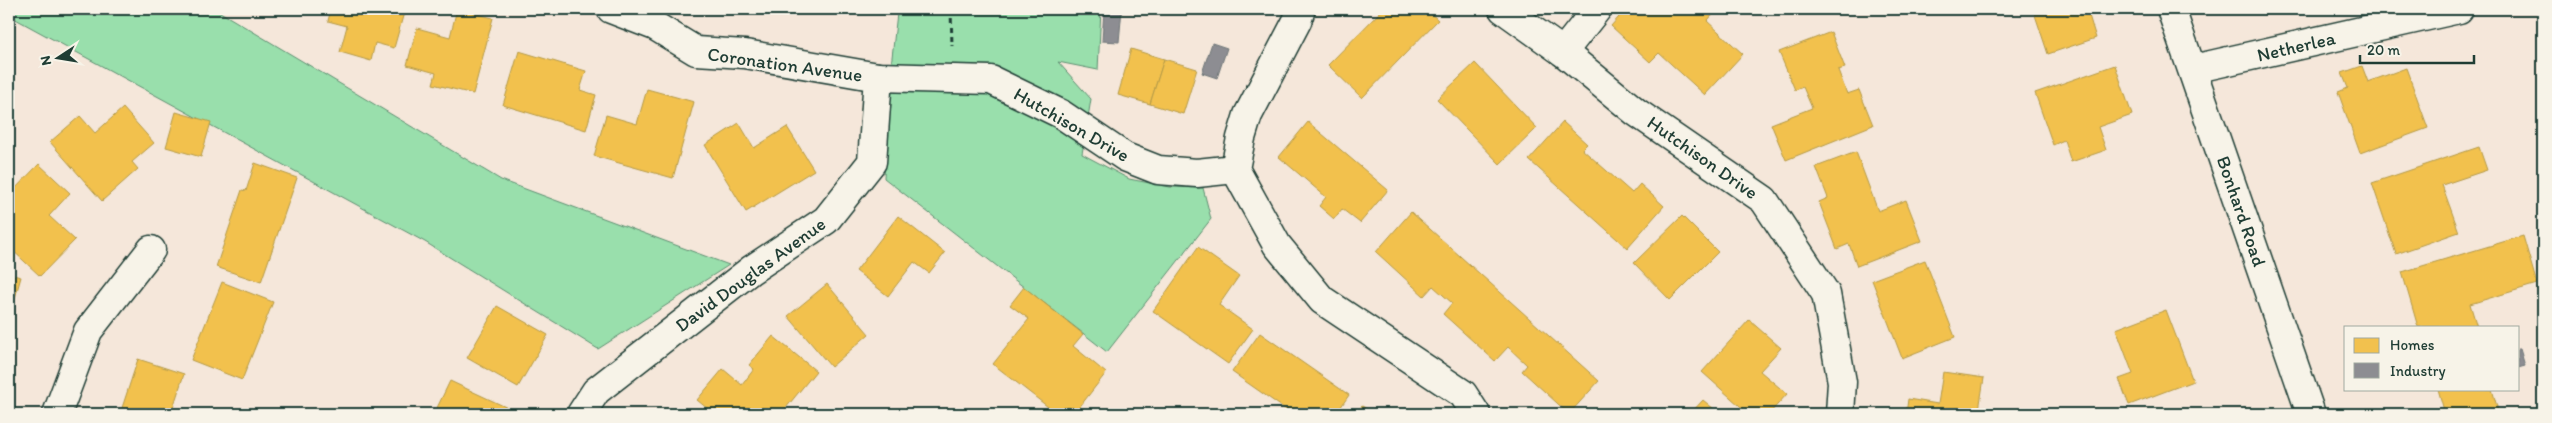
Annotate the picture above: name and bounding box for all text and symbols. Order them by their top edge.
street label: Netherlea [2255,26,2338,67]
north arrow [32,32,82,82]
scale bar [2360,32,2473,64]
text: 20 m [2367,41,2401,59]
street label: Coronation Avenue [706,42,864,87]
text: N [36,54,55,67]
street label: Hutchison Drive [1010,82,1134,167]
street label: Hutchison Drive [1643,111,1762,204]
street label: Bonhard Road [2212,153,2271,269]
street label: David Douglas Avenue [671,212,830,337]
legend [2344,326,2520,390]
text: Homes [2390,336,2435,354]
text: Industry [2390,362,2446,380]

